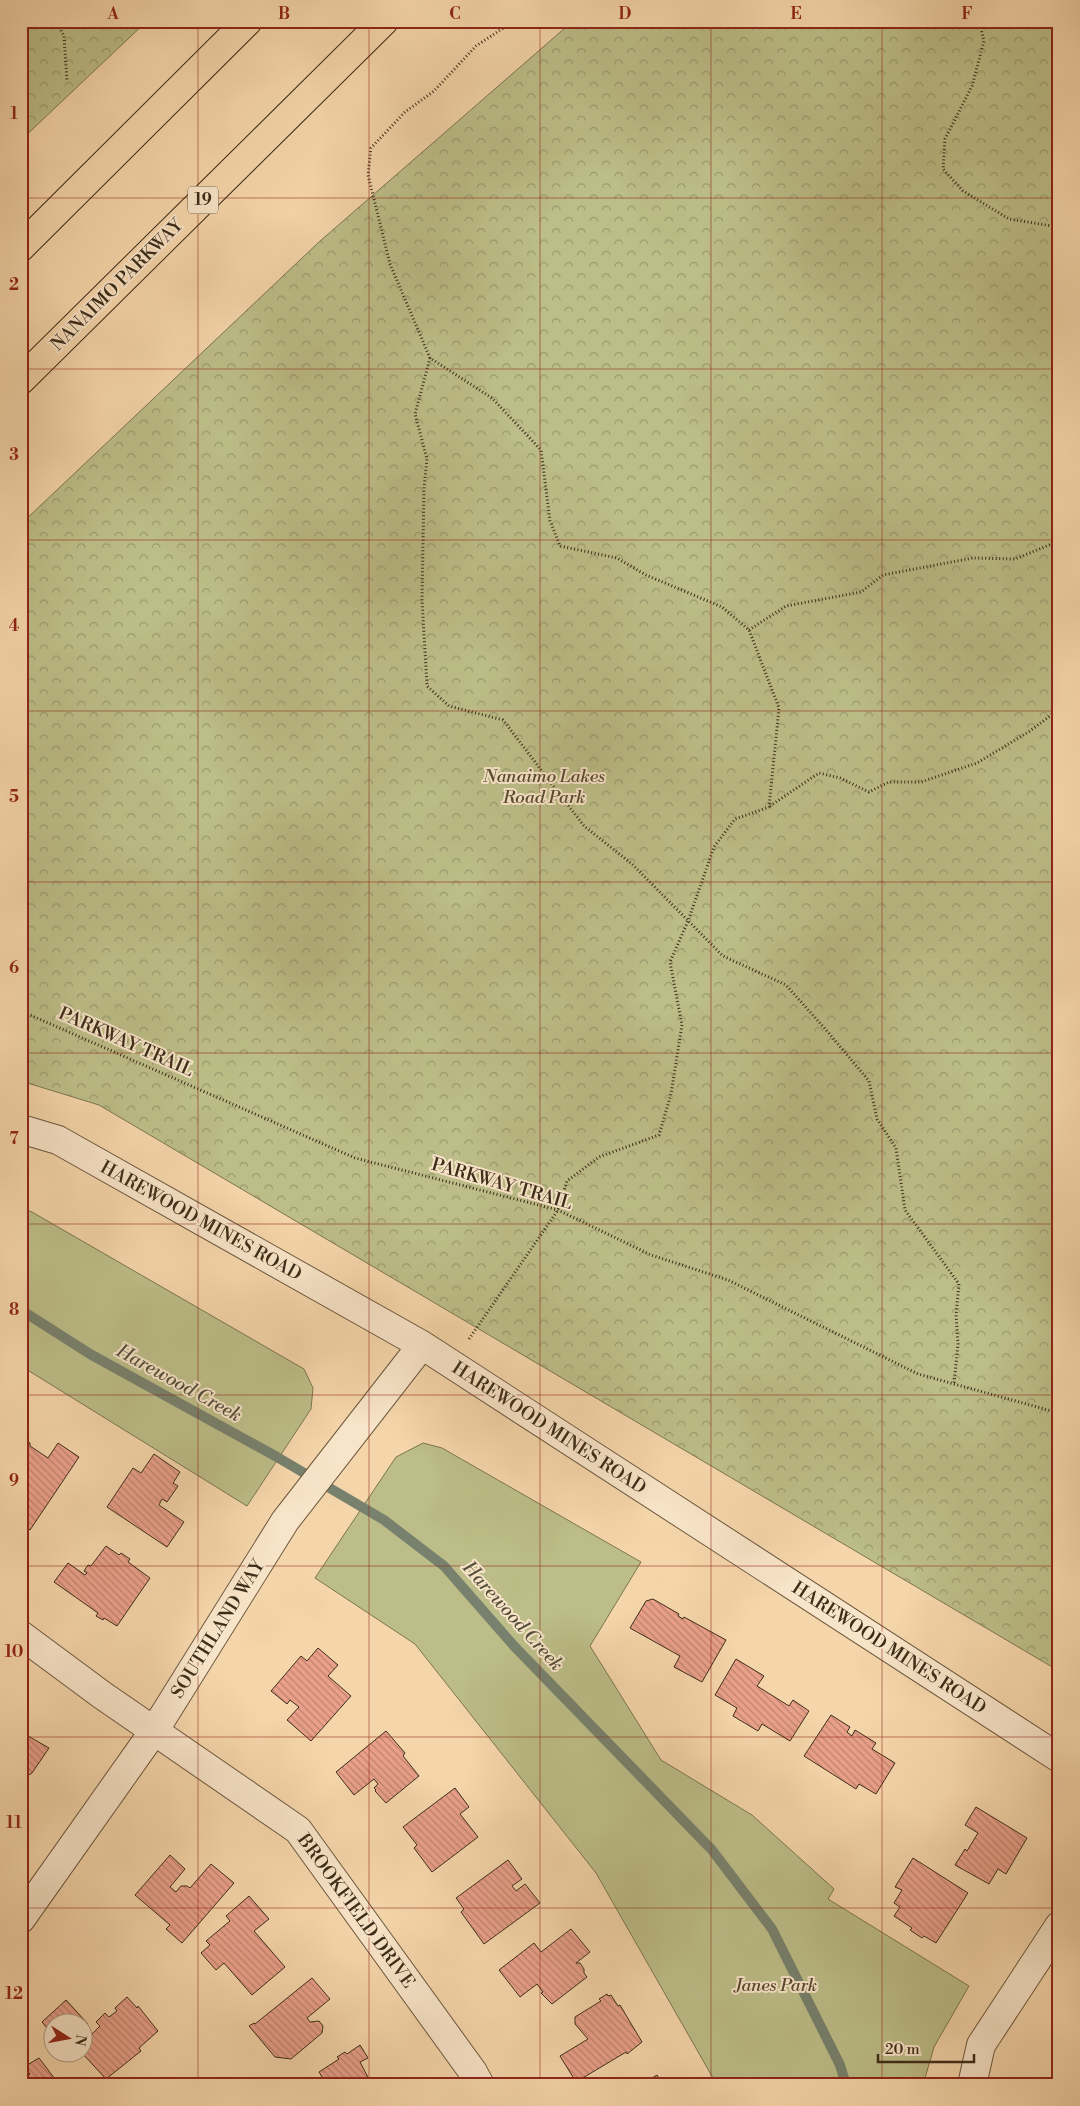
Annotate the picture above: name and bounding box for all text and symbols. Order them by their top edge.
text: A [106,4,119,24]
text: B [278,4,290,24]
text: C [449,4,461,24]
text: D [619,4,632,24]
text: E [790,4,802,24]
text: F [961,4,973,24]
text: 1 [10,104,18,124]
road number: 19 [188,186,218,214]
street label: NANAIMO PARKWAY [46,213,189,356]
text: 2 [9,275,19,295]
text: 3 [9,445,19,465]
text: 4 [9,616,20,636]
park label: Nanaimo Lakes Road Park [482,765,605,809]
text: 5 [9,787,19,807]
text: 6 [9,958,19,978]
street label: PARKWAY TRAIL [55,1002,197,1082]
text: 7 [9,1129,19,1149]
street label: PARKWAY TRAIL [429,1153,575,1215]
street label: HAREWOOD MINES ROAD [96,1156,306,1286]
text: 8 [9,1300,19,1320]
water label: Harewood Creek [111,1338,246,1427]
street label: HAREWOOD MINES ROAD [448,1357,650,1499]
text: 9 [9,1471,19,1491]
street label: SOUTHLAND WAY [166,1554,271,1703]
water label: Harewood Creek [457,1555,569,1676]
street label: HAREWOOD MINES ROAD [788,1577,990,1719]
text: 10 [5,1642,23,1662]
text: 11 [6,1813,22,1833]
street label: BROOKFIELD DRIVE [292,1828,420,1993]
park label: Janes Park [733,1974,817,1997]
text: 12 [5,1984,23,2004]
north arrow [42,2014,92,2064]
scale bar [878,2031,974,2063]
text: N [70,2033,90,2047]
text: 20 m [885,2040,920,2059]

